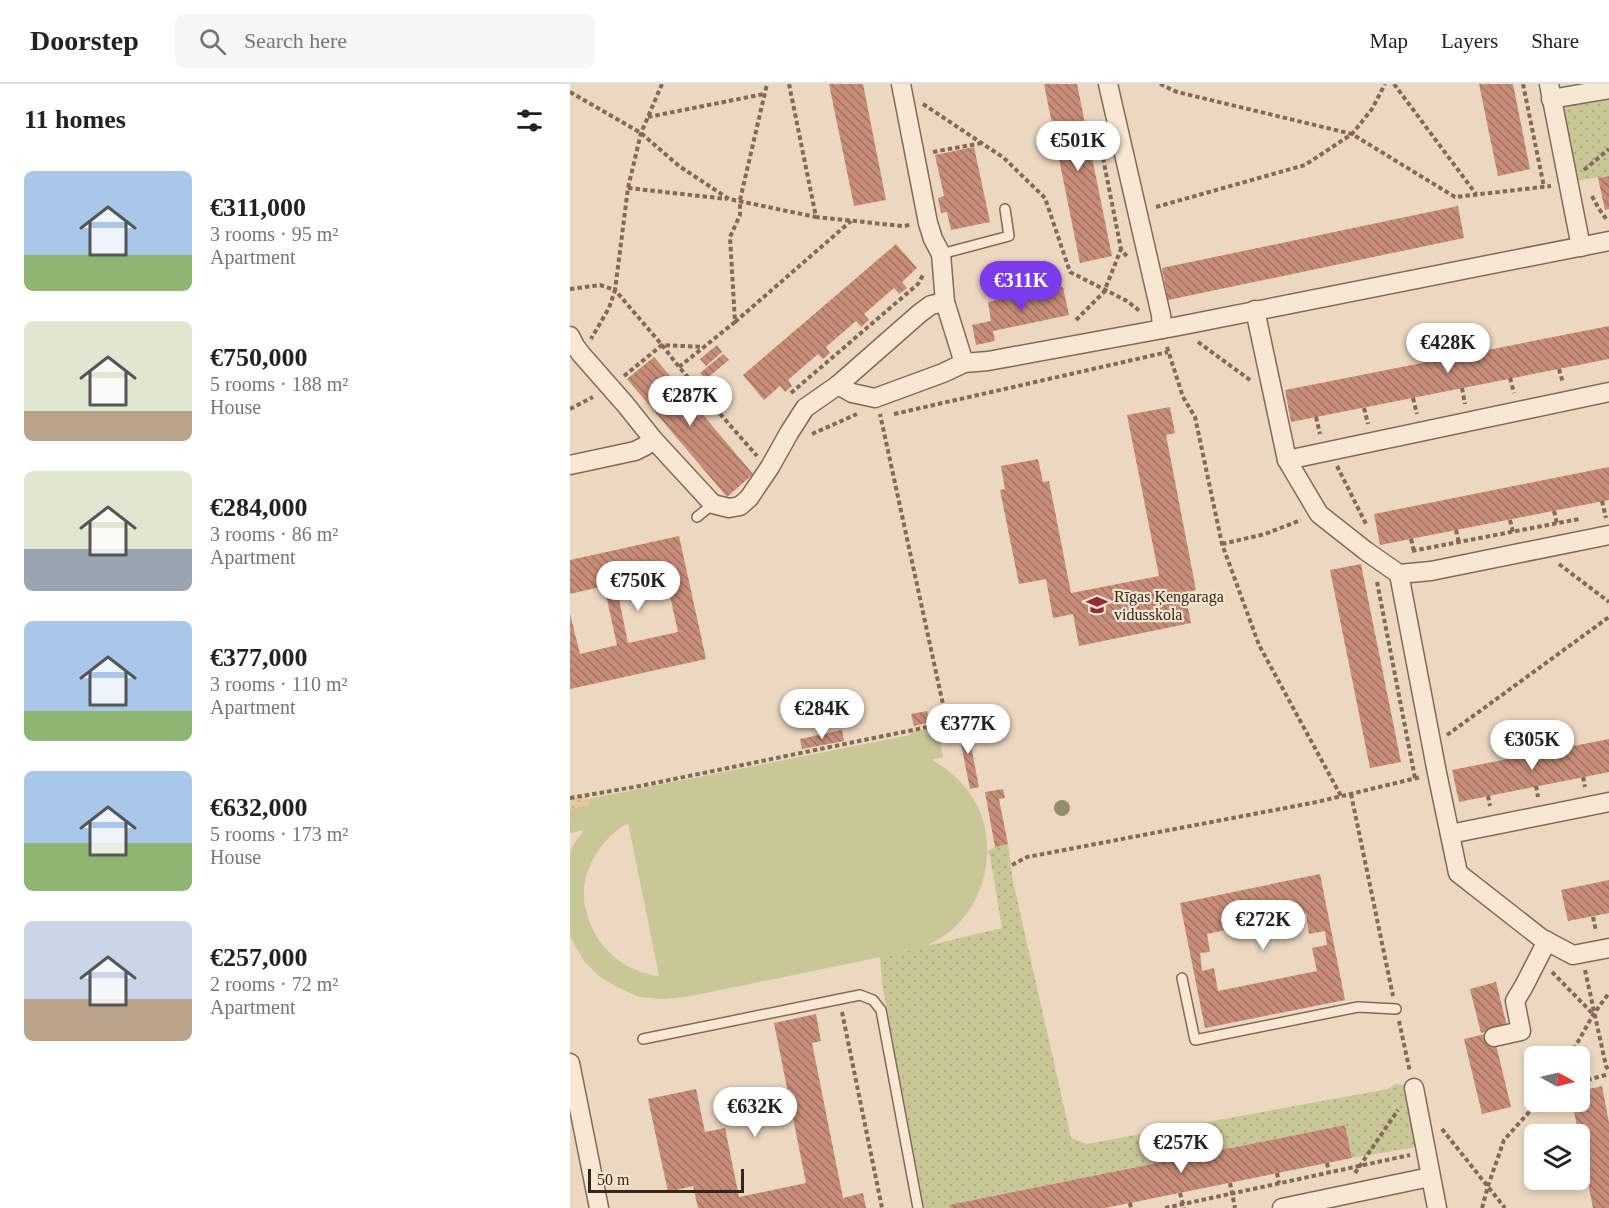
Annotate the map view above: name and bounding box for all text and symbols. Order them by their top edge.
search box [175,14,595,68]
text: Doorstep [30,25,139,56]
icon: search [196,25,229,58]
text: Search here [244,28,347,53]
text: Map [1370,29,1408,53]
text: Layers [1441,29,1498,53]
text: Share [1531,29,1579,53]
icon: filters [513,104,546,137]
text: 11 homes [24,105,126,134]
pin: €501K [1036,121,1120,172]
text: €501K [1050,129,1106,151]
text: €311,000 [210,193,306,222]
icon: home [72,195,144,267]
text: 3 rooms · 95 m² [210,223,338,245]
text: Apartment [210,246,296,268]
pin: €311K [979,261,1063,312]
text: €311K [994,269,1048,291]
pin: €428K [1406,323,1490,374]
text: €428K [1420,331,1476,353]
text: €750,000 [210,343,308,372]
icon: home [72,345,144,417]
text: 5 rooms · 188 m² [210,373,348,395]
pin: €287K [648,376,732,427]
text: €287K [662,384,718,406]
text: House [210,396,261,418]
text: €284,000 [210,493,308,522]
icon: home [72,495,144,567]
text: 3 rooms · 86 m² [210,523,338,545]
text: Apartment [210,546,296,568]
pin: €750K [596,561,680,612]
text: €750K [610,569,666,591]
place label: Rīgas Ķengaraga vidusskola [1114,588,1224,623]
school or university icon: Rīgas Ķengaraga vidusskola [1085,593,1109,617]
text: €377,000 [210,643,308,672]
icon: home [72,645,144,717]
text: 3 rooms · 110 m² [210,673,347,695]
pin: €284K [780,689,864,740]
text: Apartment [210,696,296,718]
text: €284K [794,697,850,719]
pin: €377K [926,704,1010,755]
text: €377K [940,712,996,734]
pin: €305K [1490,720,1574,771]
text: €305K [1504,728,1560,750]
text: €632,000 [210,793,308,822]
icon: home [72,795,144,867]
text: 5 rooms · 173 m² [210,823,348,845]
text: House [210,846,261,868]
pin: €272K [1221,900,1305,951]
text: €272K [1235,908,1291,930]
text: €257,000 [210,943,308,972]
icon: home [72,945,144,1017]
text: 2 rooms · 72 m² [210,973,338,995]
text: Apartment [210,996,296,1018]
north arrow [1524,1046,1590,1112]
map controls [1524,1046,1590,1190]
pin: €632K [713,1087,797,1138]
text: €632K [727,1095,783,1117]
pin: €257K [1139,1123,1223,1174]
button: layers [1524,1124,1590,1190]
text: €257K [1153,1131,1209,1153]
scale bar [588,1166,744,1194]
text: 50 m [597,1171,629,1188]

